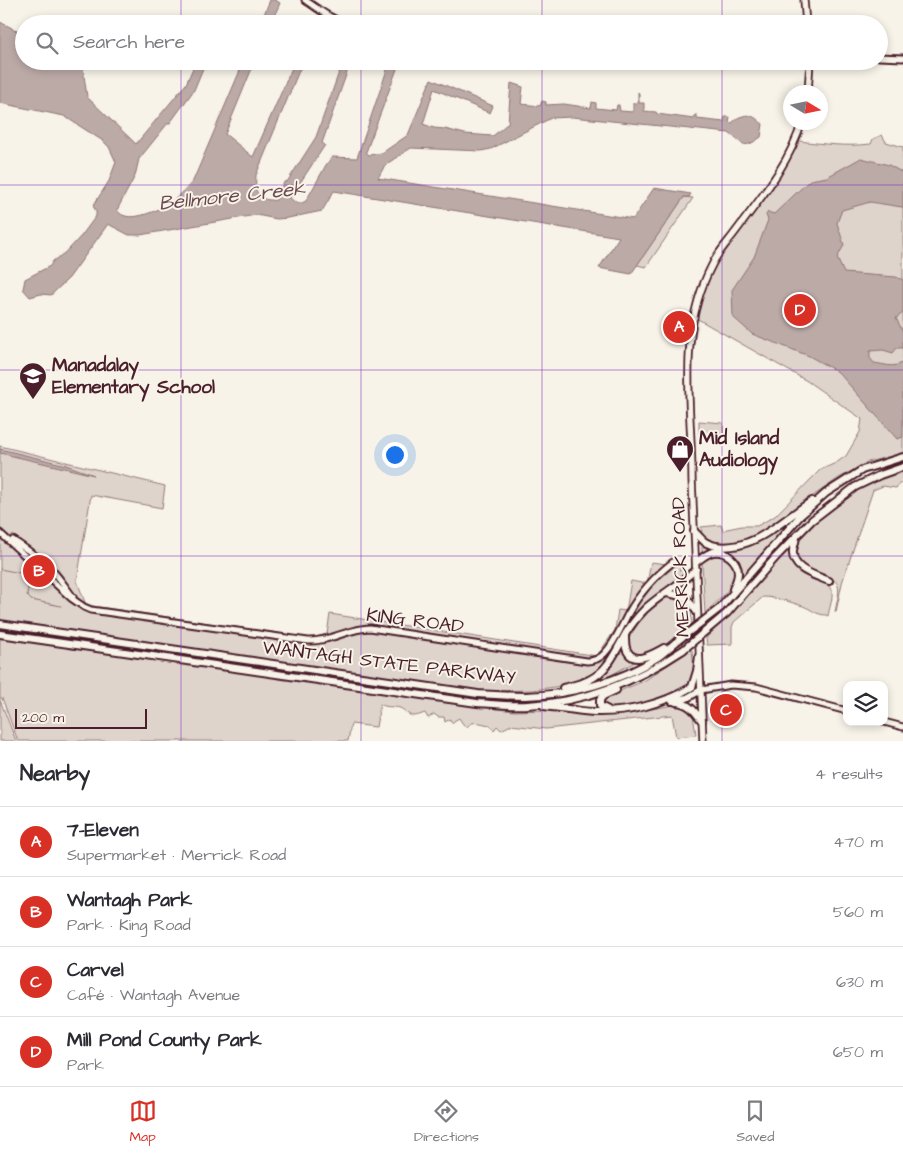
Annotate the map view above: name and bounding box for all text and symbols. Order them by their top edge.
search box [15,15,888,70]
icon: search [33,29,61,57]
text: Search here [73,29,185,56]
north arrow [783,85,828,130]
water label: Bellmore Creek [157,174,307,218]
pin: D [784,291,816,329]
pin: A [663,308,695,346]
place label: Manadalay Elementary School [52,352,215,402]
school or university icon: Manadalay Elementary School [18,361,48,400]
place label: Mid Island Audiology [699,425,780,475]
shop icon: Mid Island Audiology [665,434,695,473]
your location [382,442,408,468]
street label: MERRICK ROAD [665,496,697,638]
pin: B [23,552,55,590]
street label: KING ROAD [365,602,465,640]
street label: WANTAGH STATE PARKWAY [261,634,517,692]
map controls [843,681,888,726]
button: layers [843,681,888,726]
pin: C [710,691,742,729]
scale bar [15,706,148,729]
text: 200 m [22,708,64,728]
text: Nearby [20,759,90,788]
text: 4 results [815,763,883,785]
text: 7-Eleven [67,817,139,844]
text: A [31,831,41,853]
text: 470 m [833,831,883,853]
text: Supermarket · Merrick Road [67,844,286,866]
text: Wantagh Park [67,887,192,914]
text: B [30,901,42,923]
text: 560 m [833,901,883,923]
text: Park · King Road [67,914,191,936]
text: Carvel [67,957,124,984]
text: C [30,971,42,993]
text: 630 m [836,971,883,993]
text: Café · Wantagh Avenue [67,984,240,1006]
text: Mill Pond County Park [67,1027,262,1054]
text: D [31,1041,41,1063]
text: 650 m [833,1041,883,1063]
text: Park [67,1054,104,1076]
tab: Map [129,1097,157,1147]
tab: Directions [414,1097,479,1147]
tab: Saved [736,1097,774,1147]

